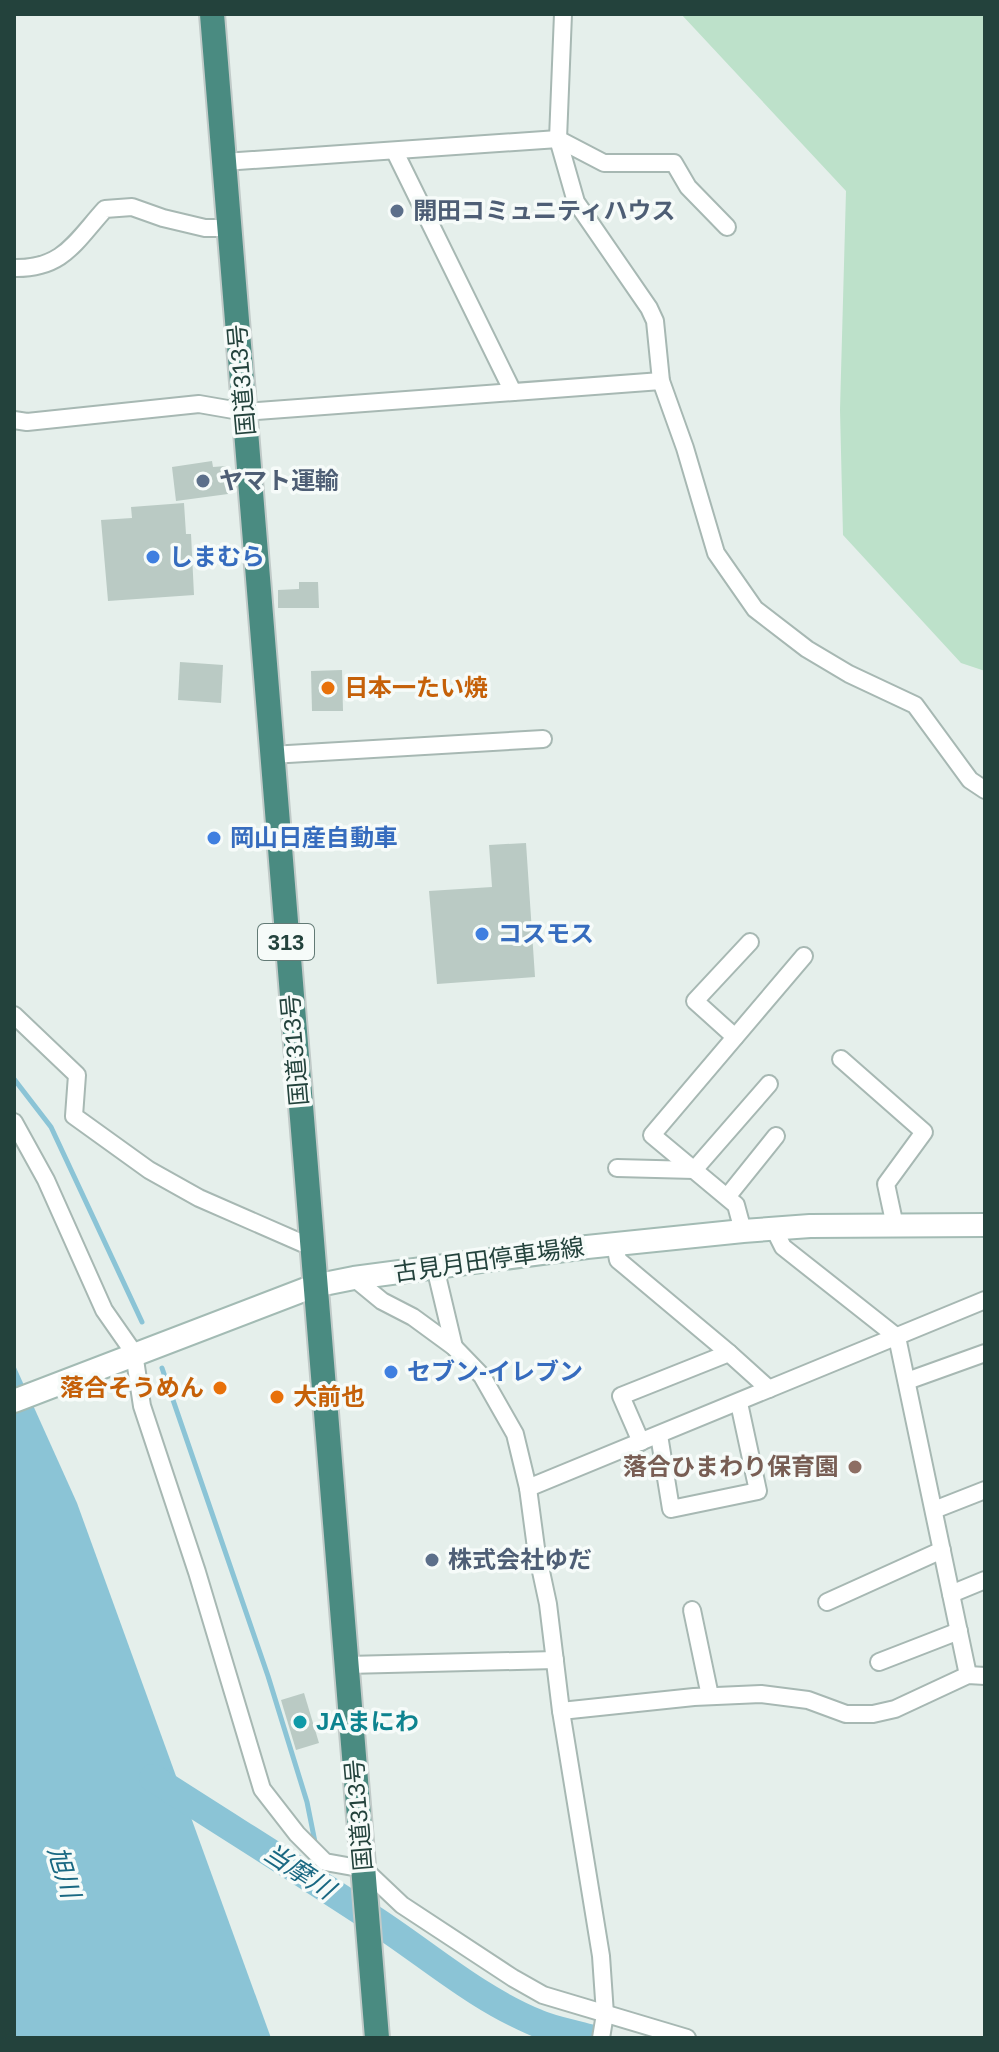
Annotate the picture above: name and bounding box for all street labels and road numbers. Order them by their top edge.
street label: 国道313号 [223,323,260,437]
road number: 313 [258,924,314,960]
street label: 国道313号 [276,993,313,1107]
street label: 古見月田停車場線 [392,1233,586,1286]
street label: 国道313号 [340,1758,377,1872]

